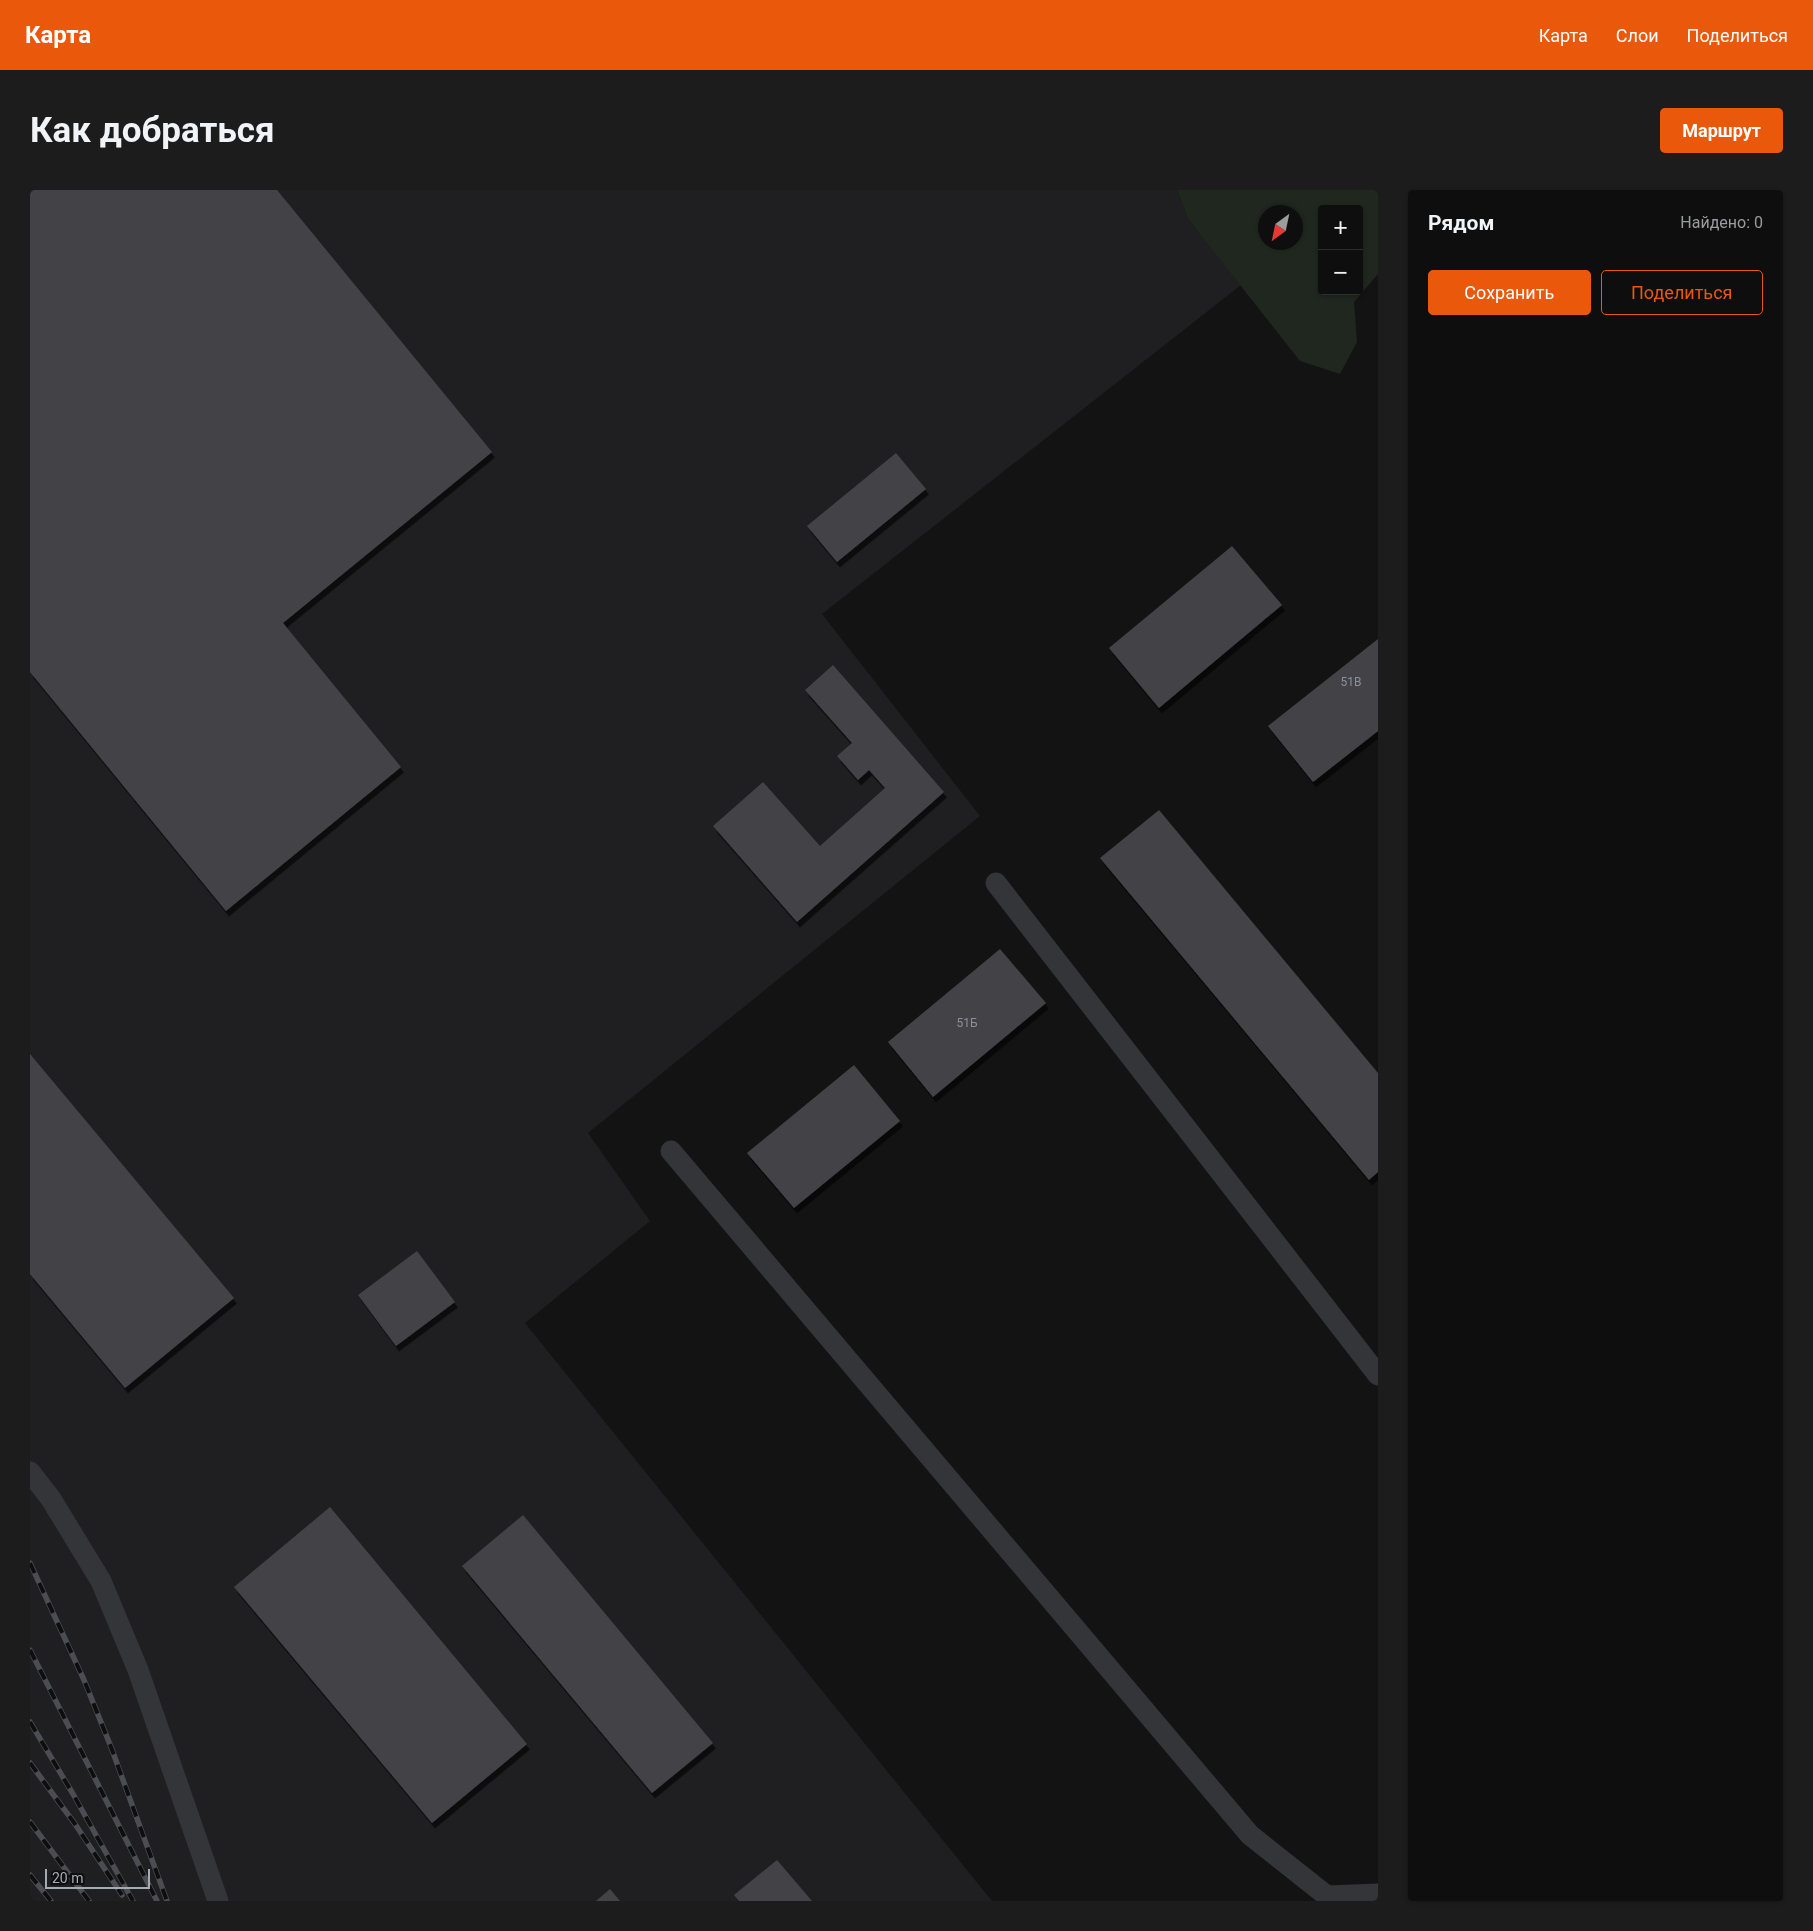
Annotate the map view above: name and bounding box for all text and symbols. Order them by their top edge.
text: Карта [25,21,91,49]
text: Карта [1539,25,1588,46]
text: Слои [1616,25,1659,46]
text: Поделиться [1687,25,1788,46]
button: Маршрут [1660,108,1783,153]
text: Как добраться [30,110,275,151]
north arrow [1258,205,1303,250]
map controls [1318,205,1363,295]
button: + [1318,205,1363,250]
text: Рядом [1428,211,1494,235]
text: Найдено: 0 [1680,213,1763,232]
button: − [1318,250,1363,295]
button: Сохранить [1428,270,1591,315]
button: Поделиться [1601,270,1763,315]
house number: 51В [1341,675,1361,689]
house number: 51Б [956,1016,978,1030]
scale bar [45,1866,150,1889]
text: 20 m [52,1870,84,1886]

